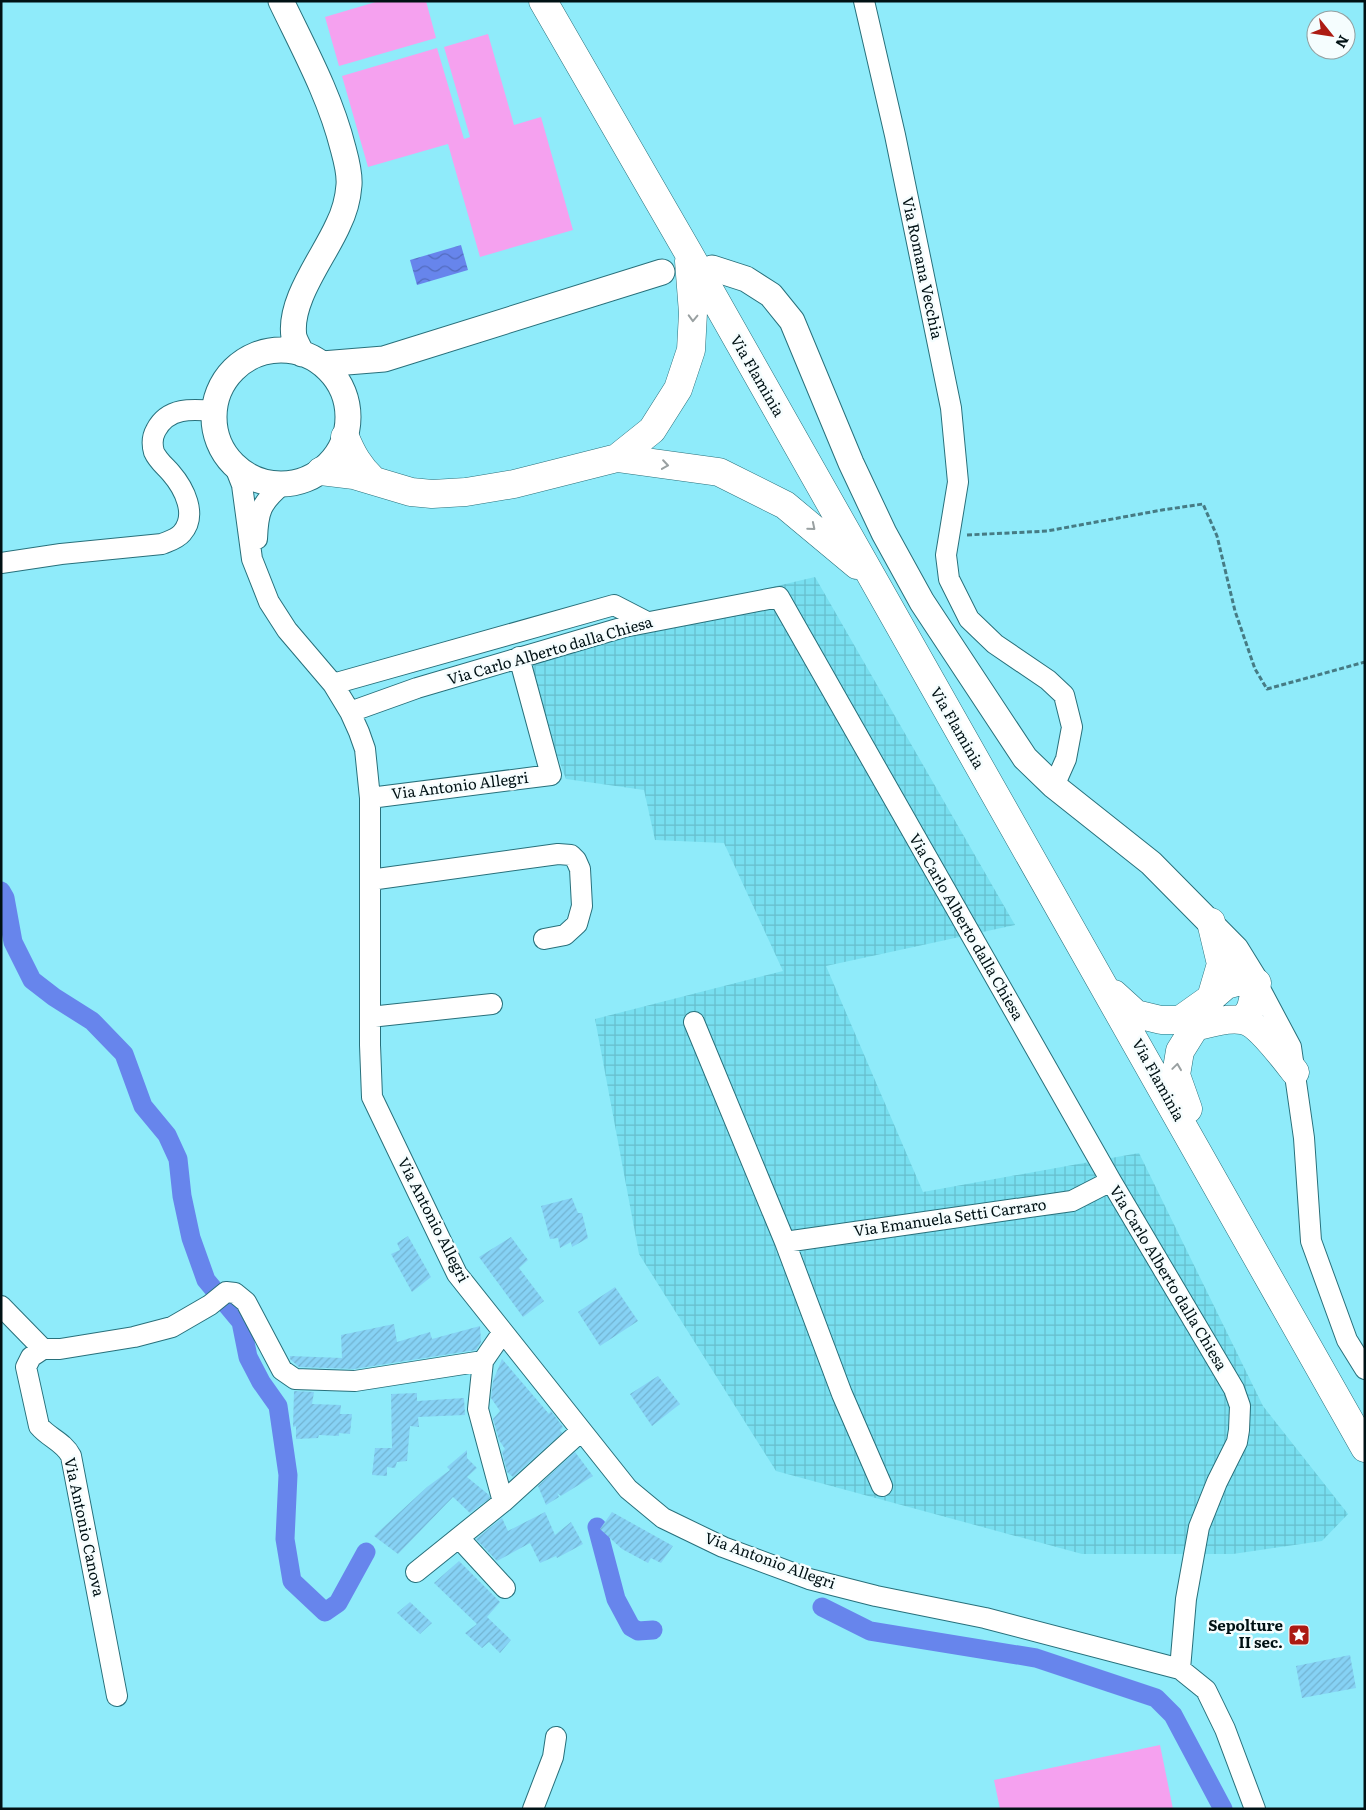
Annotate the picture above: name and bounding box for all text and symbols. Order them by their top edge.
north arrow [1306,10,1356,60]
text: N [1331,32,1355,52]
street label: Via Romana Vecchia [897,195,950,342]
one-way arrow [688,314,698,322]
street label: Via Flaminia [725,330,792,421]
one-way arrow [661,459,669,469]
one-way arrow [806,521,815,530]
street label: Via Carlo Alberto dalla Chiesa [444,609,656,690]
street label: Via Flaminia [925,682,992,773]
street label: Via Antonio Allegri [390,765,530,804]
street label: Via Carlo Alberto dalla Chiesa [904,829,1031,1025]
street label: Via Flaminia [1127,1034,1192,1126]
one-way arrow [1172,1062,1182,1071]
street label: Via Antonio Allegri [393,1153,476,1286]
street label: Via Carlo Alberto dalla Chiesa [1105,1180,1234,1375]
street label: Via Emanuela Setti Carraro [852,1192,1048,1241]
street label: Via Antonio Canova [59,1455,112,1599]
street label: Via Antonio Allegri [702,1525,839,1594]
place label: Sepolture II sec. [1208,1613,1284,1653]
place icon: Sepolture II sec. [1287,1623,1311,1647]

